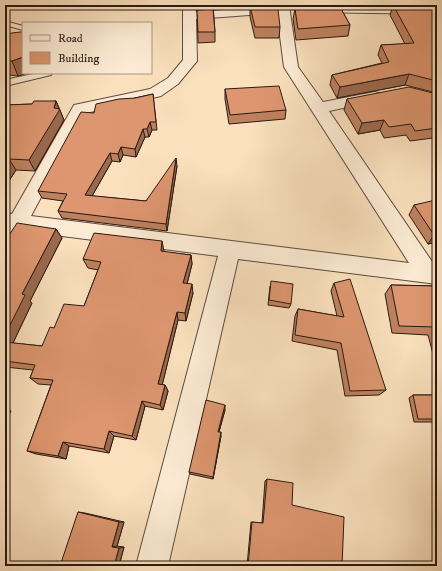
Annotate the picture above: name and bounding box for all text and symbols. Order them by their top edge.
legend [22,22,152,74]
text: Road [58,31,83,46]
text: Building [58,51,99,66]

